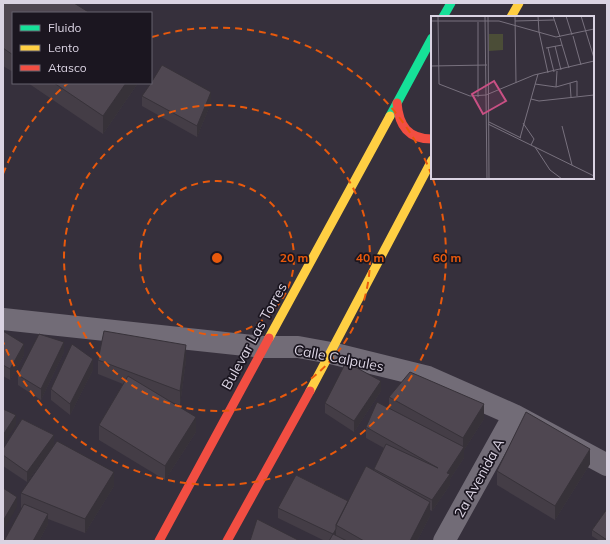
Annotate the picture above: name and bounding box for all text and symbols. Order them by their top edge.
legend [12,12,152,84]
inset map [431,16,594,179]
text: Fluido [48,20,82,35]
text: Lento [48,40,79,55]
text: Atasco [48,60,87,75]
text: 20 m [280,250,308,265]
text: 40 m [356,250,384,265]
text: 60 m [433,250,461,265]
centre of rings [210,251,224,265]
street label: Bulevar Las Torres [217,279,291,393]
street label: Calle Calpules [293,340,385,376]
street label: 2a Avenida A [450,435,508,521]

